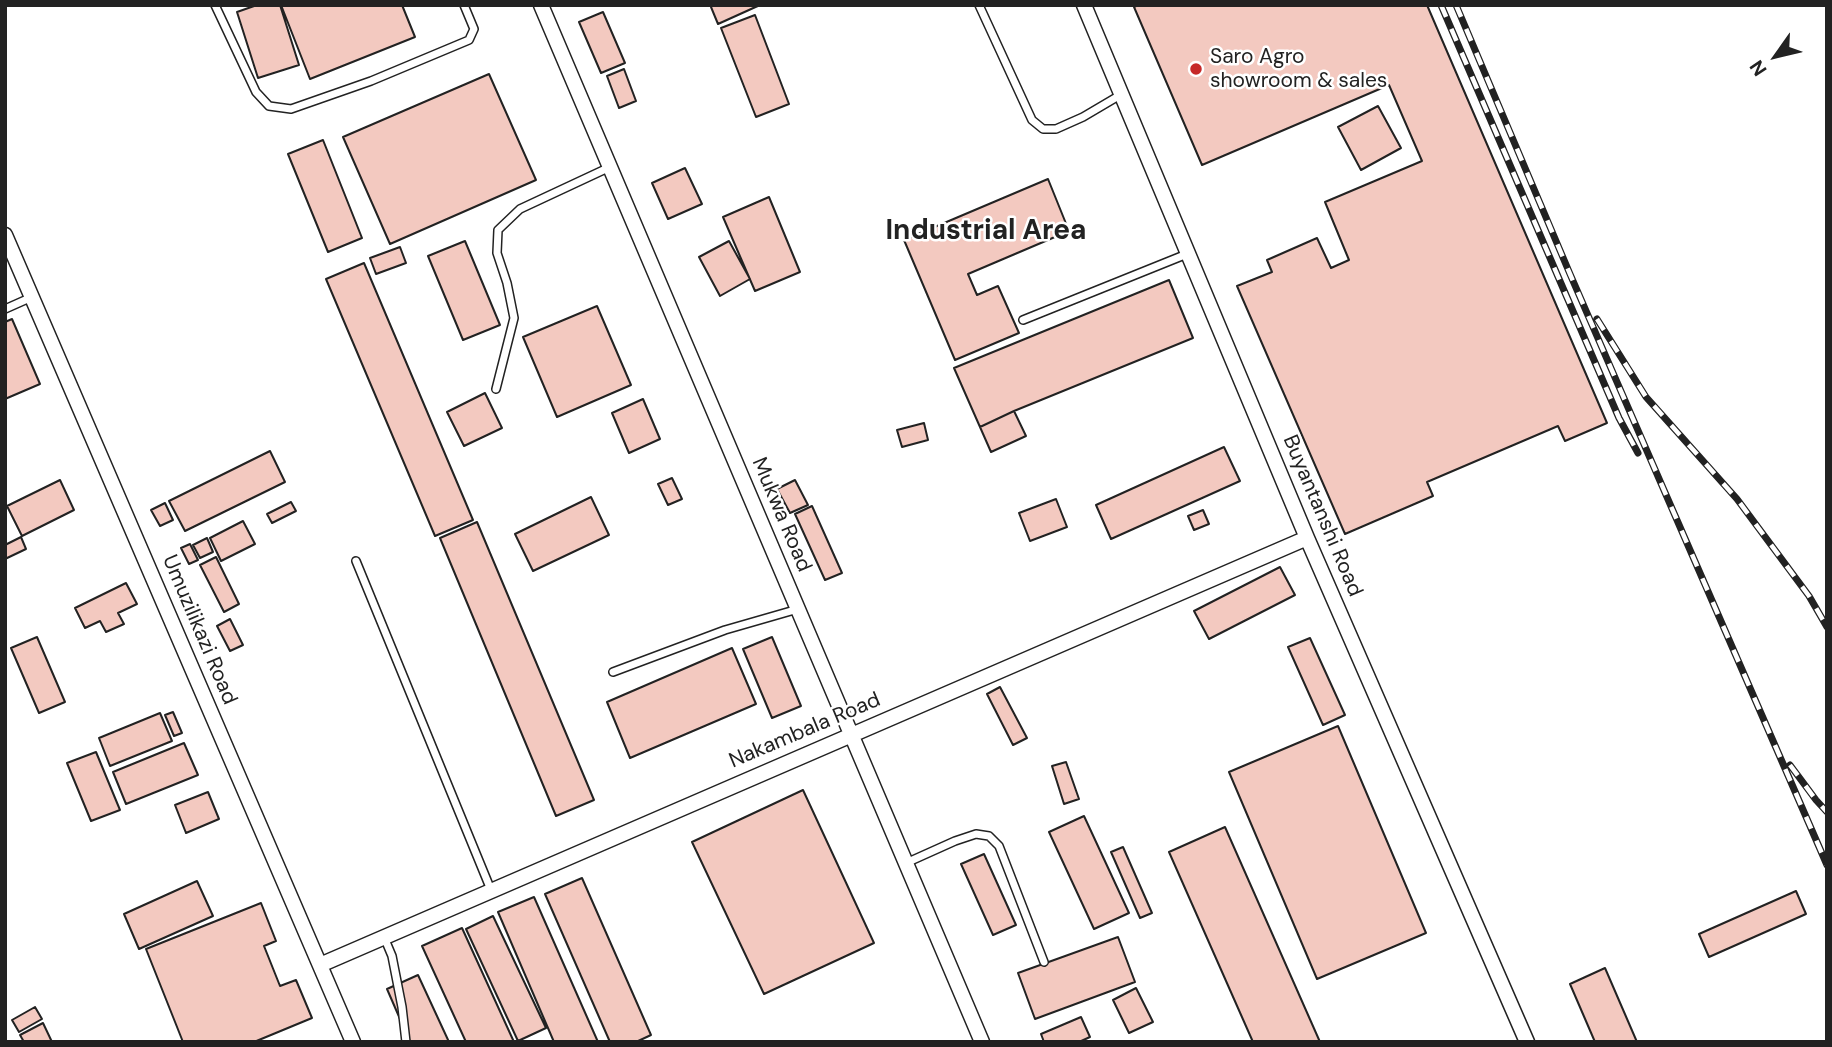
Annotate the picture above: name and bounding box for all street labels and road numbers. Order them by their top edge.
street label: Buyantanshi Road [1277,431,1367,601]
street label: Mukwa Road [746,454,816,576]
street label: Umuzilikazi Road [156,551,242,709]
street label: Nakambala Road [726,688,884,774]

